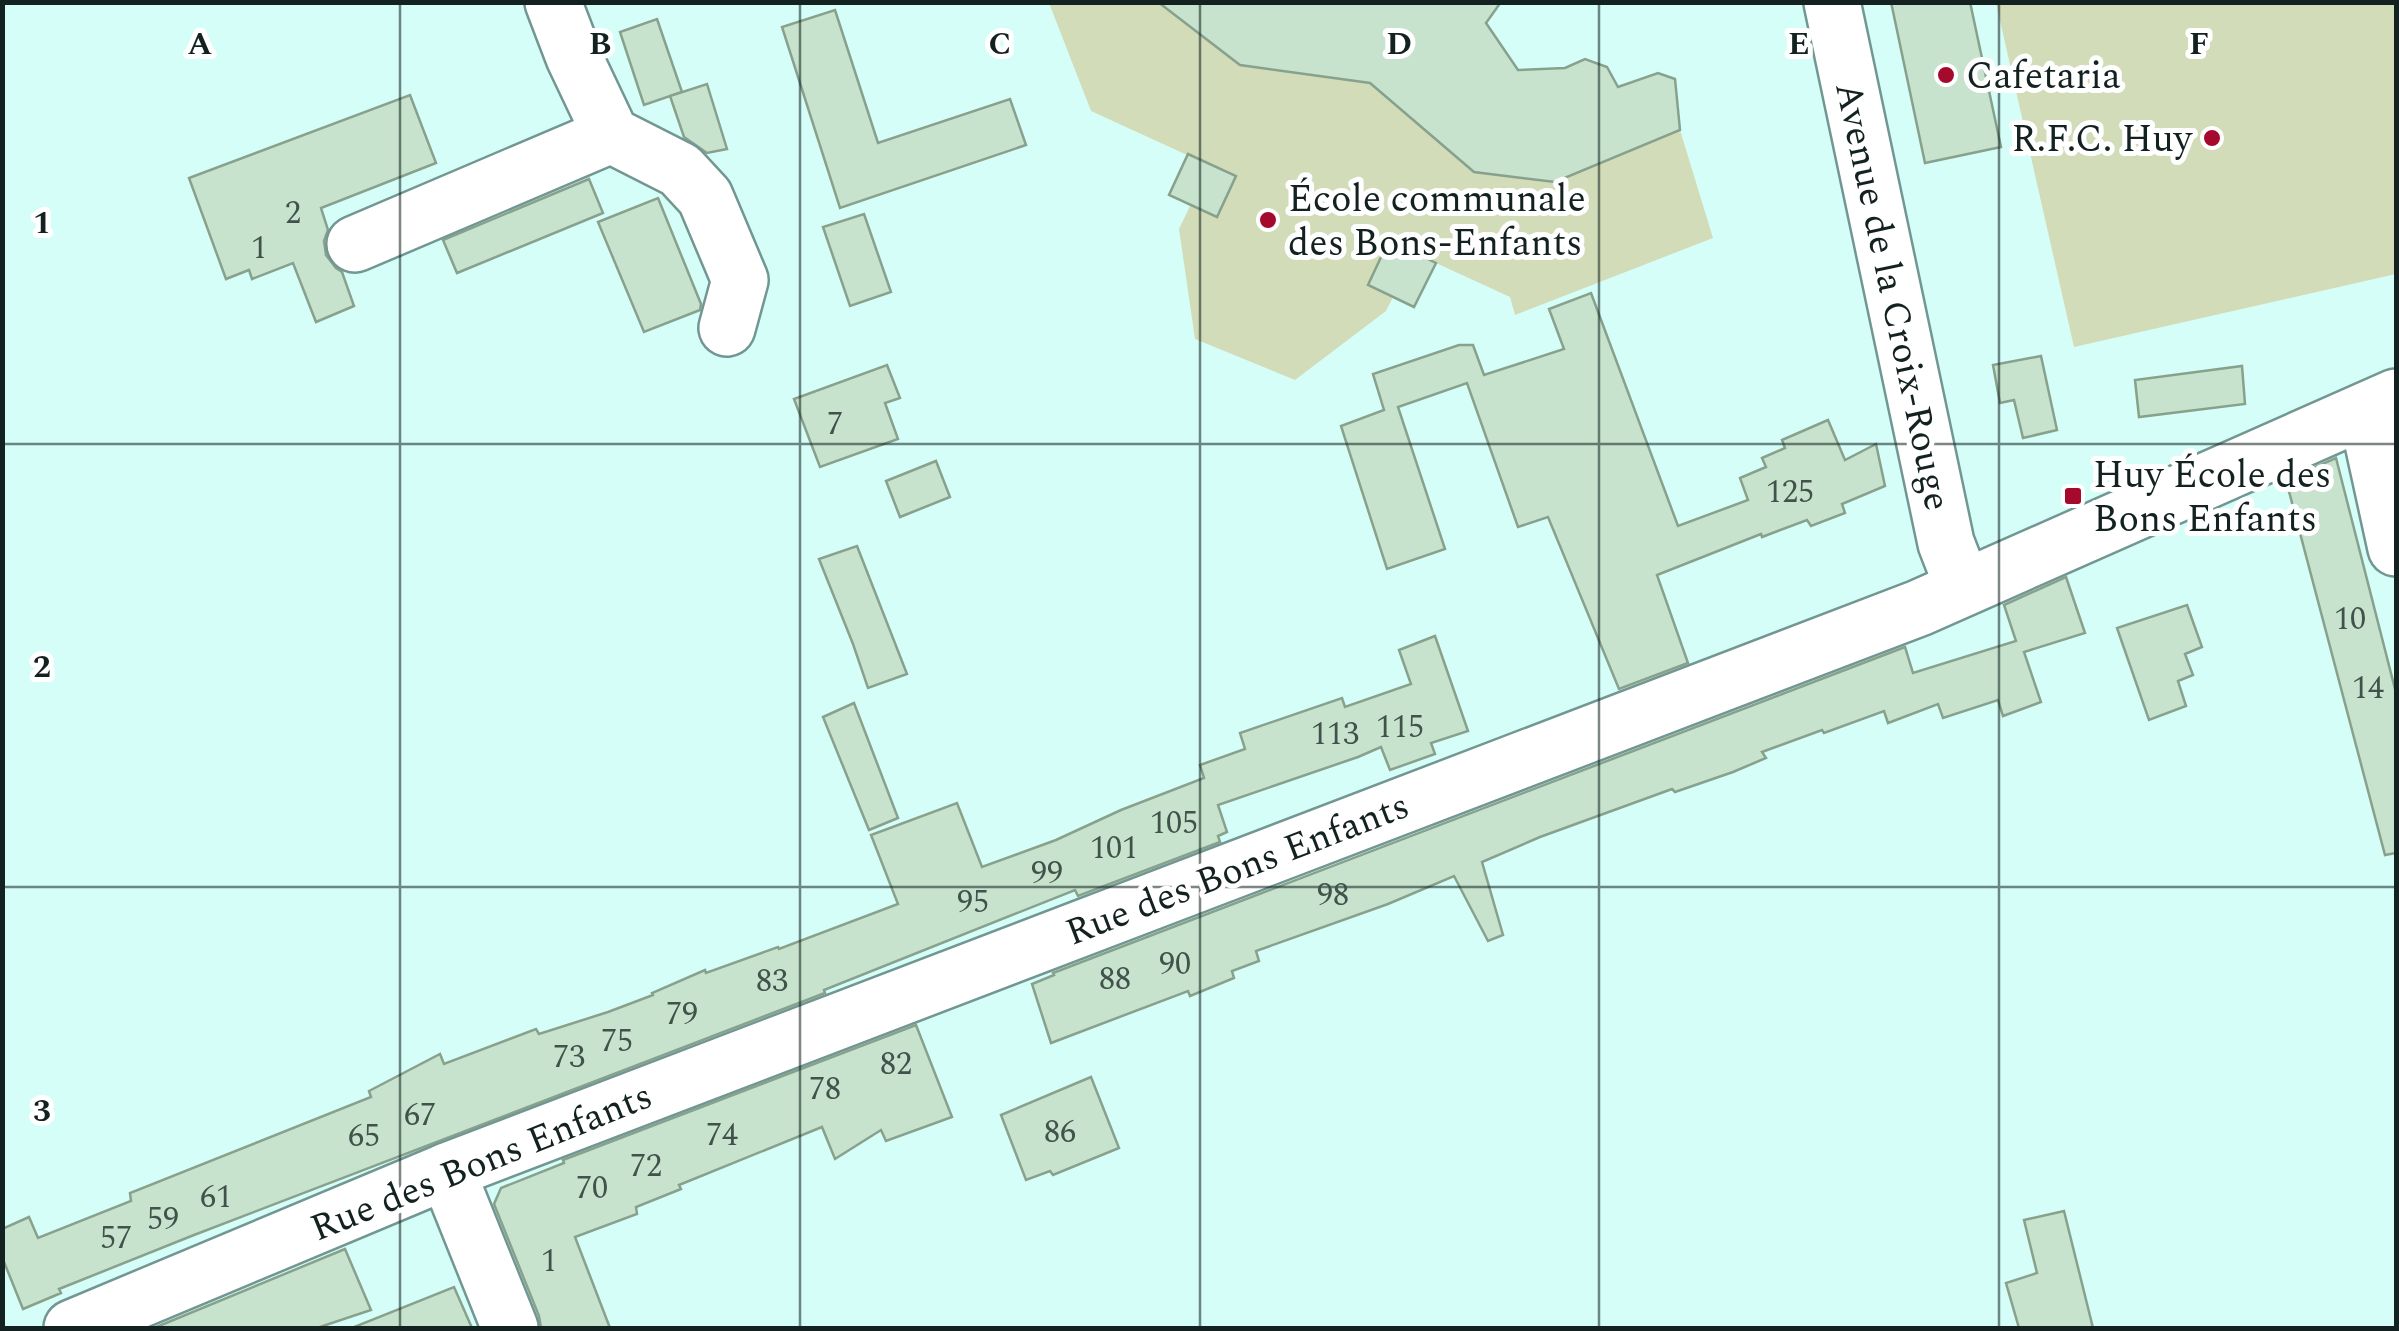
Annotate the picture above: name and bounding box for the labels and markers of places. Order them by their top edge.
place label: Cafetaria [1966,48,2121,106]
marker: Cafetaria [1935,64,1957,86]
place label: R.F.C. Huy [2011,111,2194,169]
marker: R.F.C. Huy [2201,127,2223,149]
place label: École communale des Bons-Enfants [1288,171,1586,273]
marker: École communale des Bons-Enfants [1257,209,1279,231]
place label: Huy École des Bons Enfants [2093,447,2331,549]
marker: Huy École des Bons Enfants [2062,485,2084,507]

